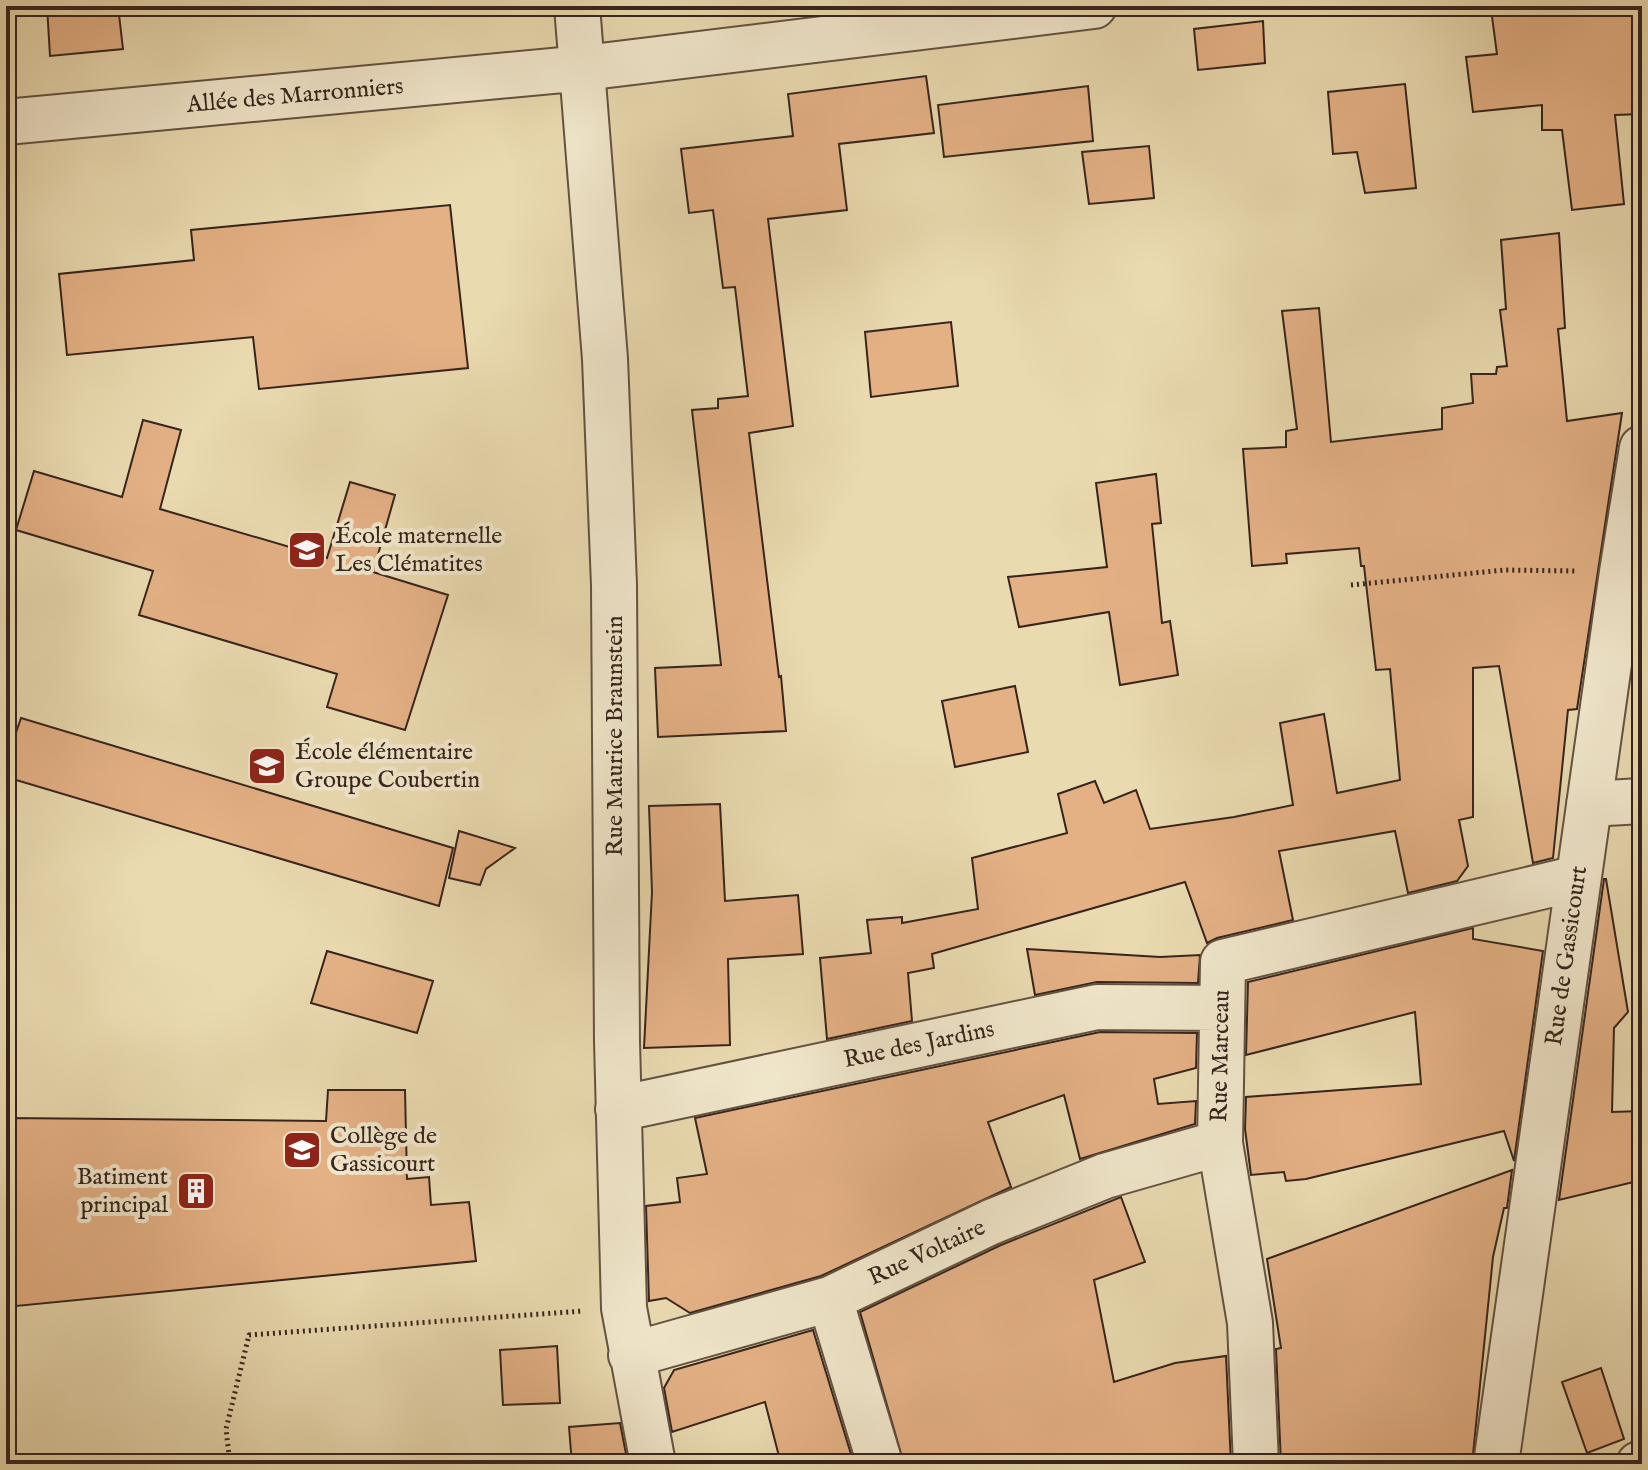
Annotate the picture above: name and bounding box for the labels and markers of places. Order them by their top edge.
place label: École maternelle Les Clématites [335,521,502,580]
school or university icon: École maternelle Les Clématites [286,529,328,571]
place label: École élémentaire Groupe Coubertin [295,737,480,796]
school or university icon: École élémentaire Groupe Coubertin [246,745,288,787]
place label: Collège de Gassicourt [330,1121,437,1180]
school or university icon: Collège de Gassicourt [281,1129,323,1171]
place label: Batiment principal [77,1162,168,1221]
building icon: Batiment principal [175,1170,217,1212]

